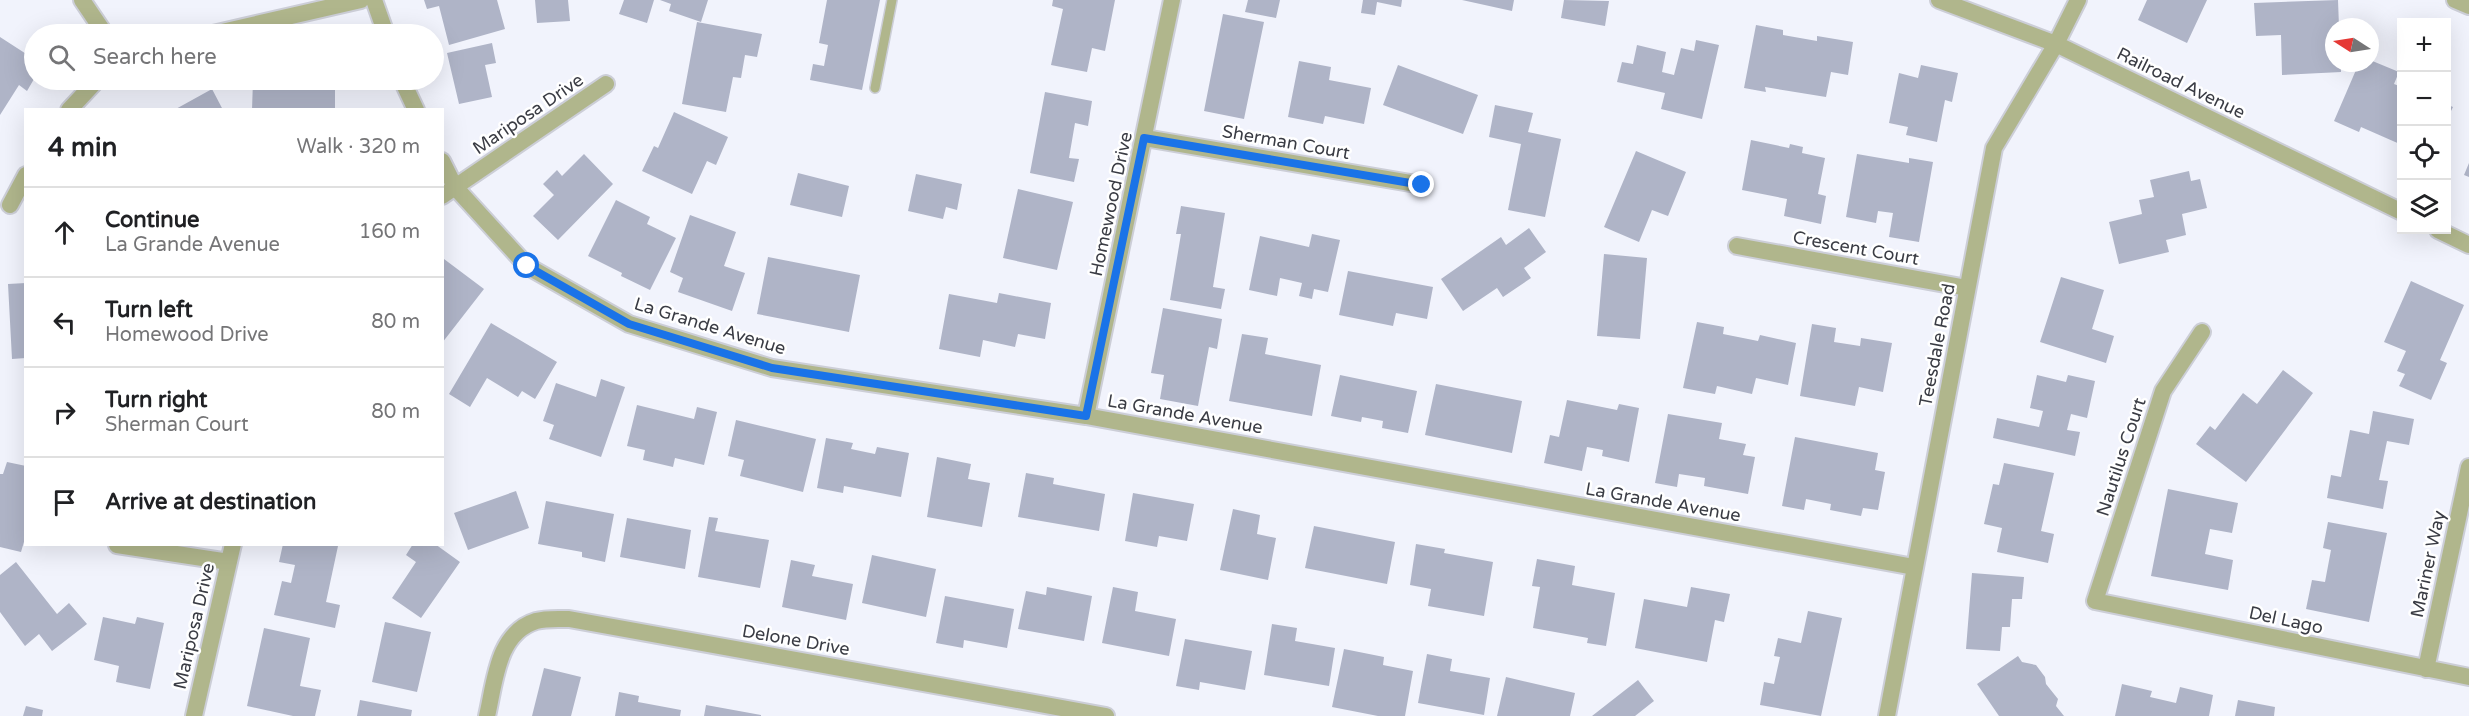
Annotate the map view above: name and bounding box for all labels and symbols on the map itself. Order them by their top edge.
north arrow [2325,18,2379,72]
street label: Railroad Avenue [2113,42,2249,124]
street label: Mariposa Drive [468,69,588,159]
street label: Sherman Court [1220,120,1352,164]
street label: Homewood Drive [1085,130,1137,278]
route end [1408,171,1434,197]
street label: Crescent Court [1791,226,1921,270]
route start [513,252,539,278]
street label: Teesdale Road [1914,282,1960,408]
street label: La Grande Avenue [632,292,788,360]
street label: La Grande Avenue [1106,389,1264,439]
street label: Nautilus Court [2091,395,2151,519]
street label: La Grande Avenue [1584,477,1742,527]
street label: Mariner Way [2406,508,2450,619]
street label: Mariposa Drive [169,561,219,691]
street label: Del Lago [2247,601,2325,639]
street label: Delone Drive [740,620,852,660]

